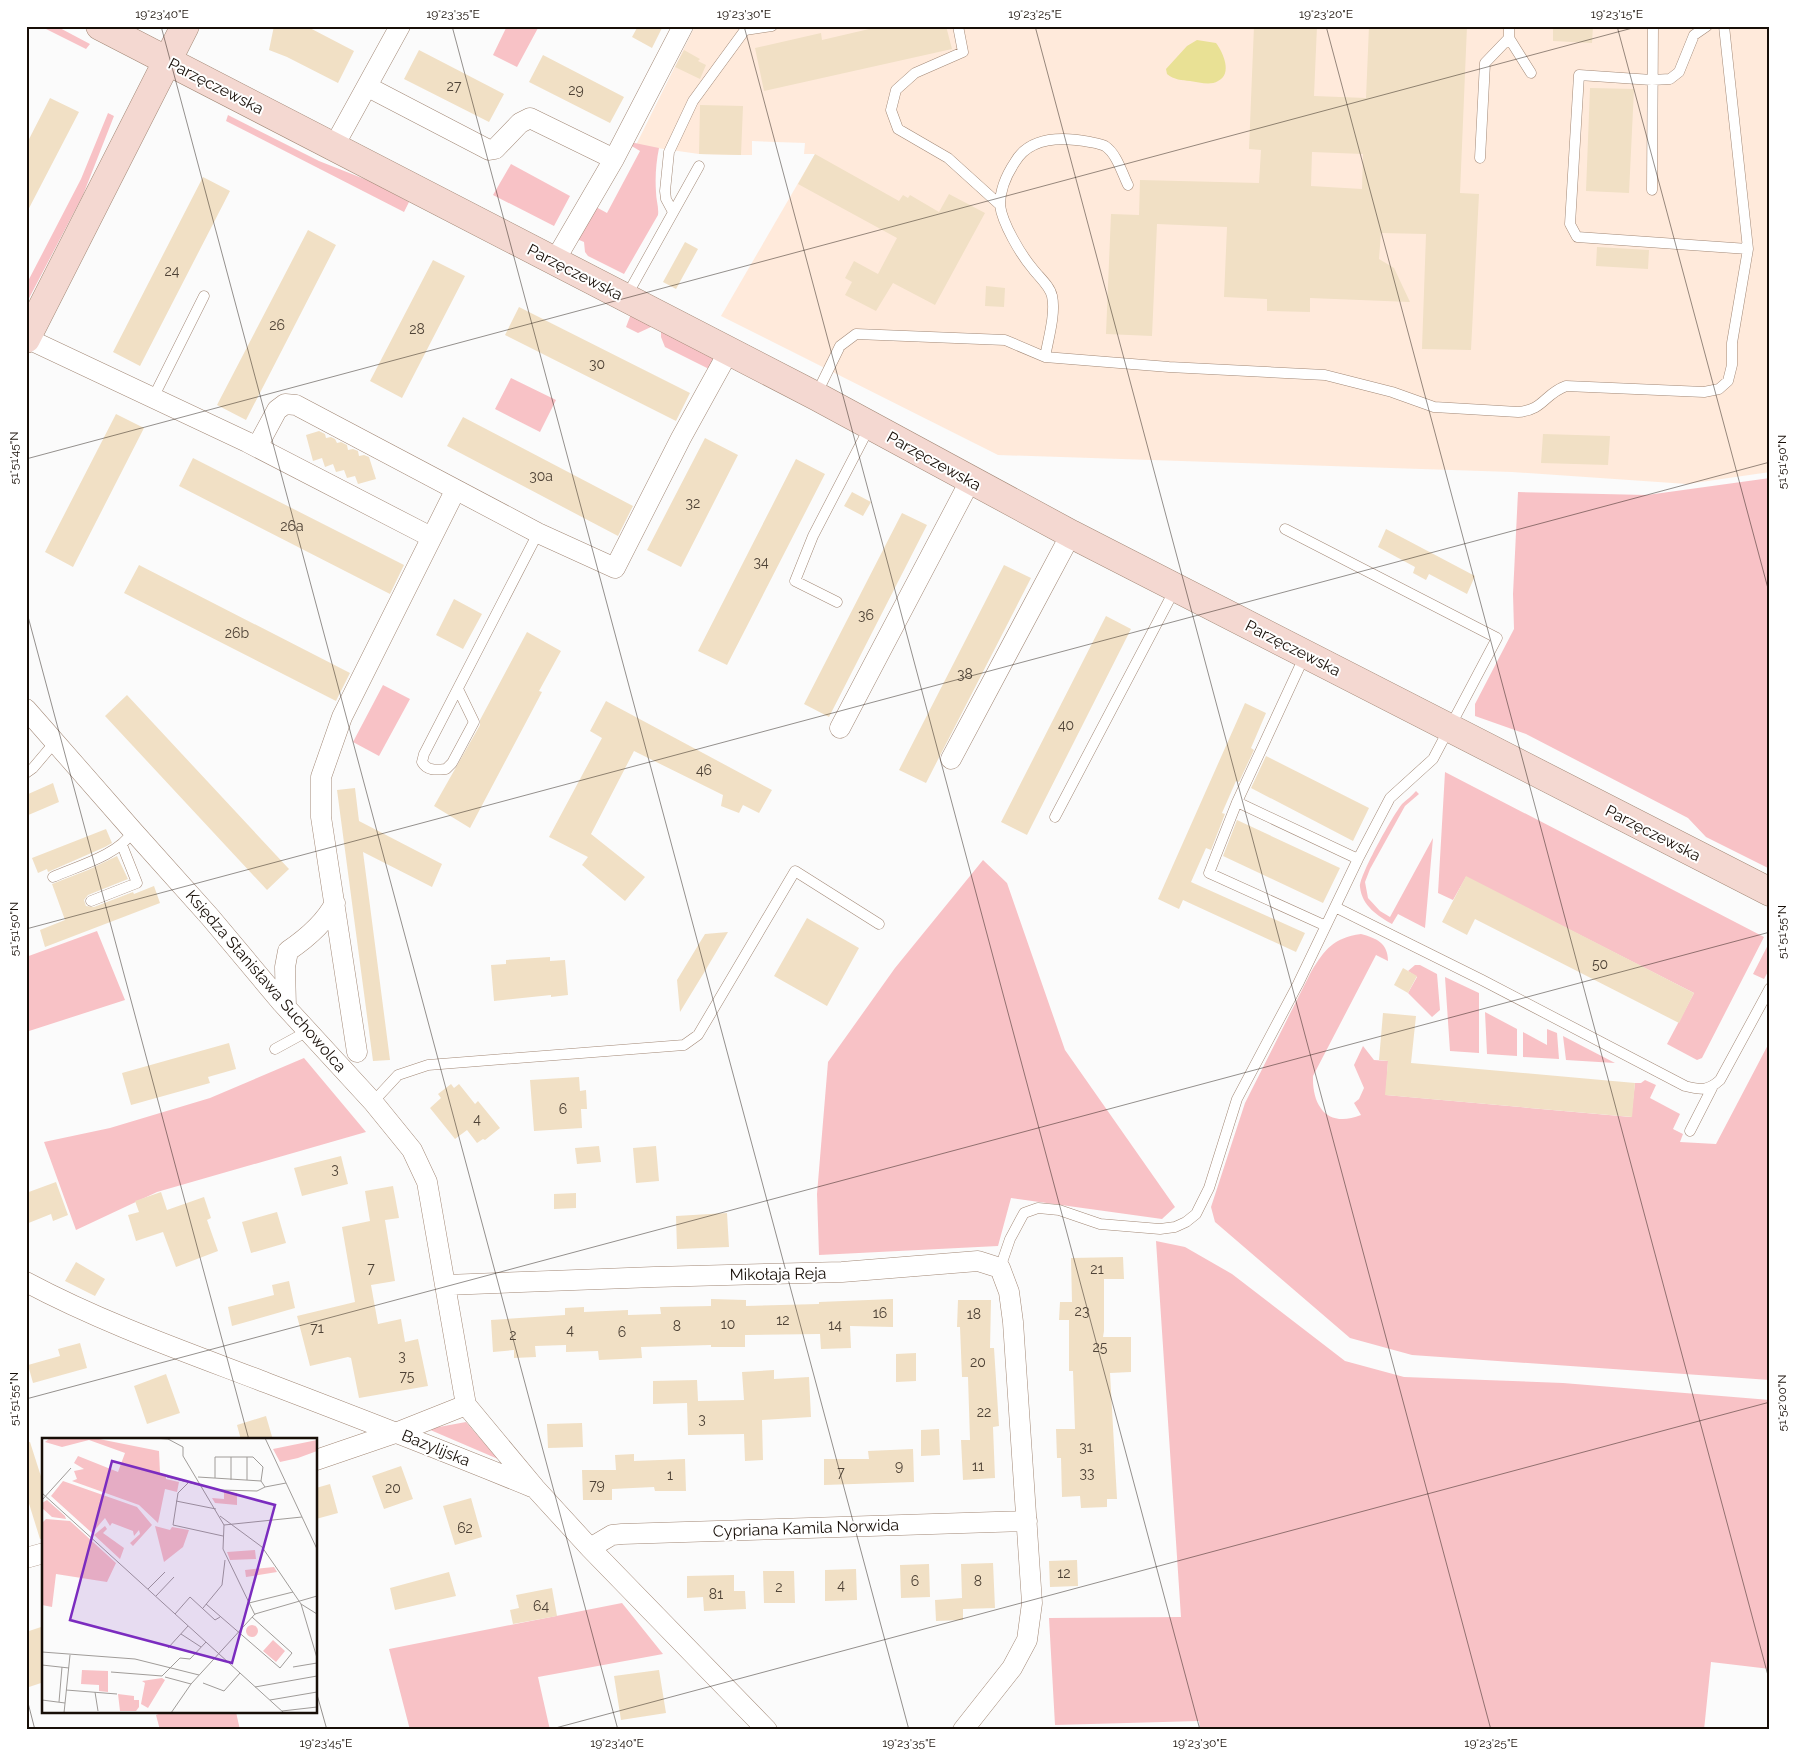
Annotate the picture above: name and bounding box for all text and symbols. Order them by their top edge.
text: 19°23'40"E [135,7,189,21]
text: 19°23'35"E [426,7,480,21]
text: 19°23'30"E [717,7,771,21]
text: 19°23'25"E [1008,7,1062,21]
text: 19°23'20"E [1299,7,1353,21]
text: 19°23'15"E [1591,7,1643,21]
street label: Parzęczewska [165,54,267,118]
house number: 27 [447,78,462,94]
house number: 29 [568,82,584,98]
street label: Parzęczewska [524,240,626,304]
house number: 24 [165,263,180,279]
house number: 26 [269,317,285,333]
house number: 28 [409,321,425,337]
house number: 30 [589,356,605,372]
street label: Parzęczewska [884,427,984,495]
text: 51°51'45"N [7,431,21,485]
text: 51°51'50"N [1775,435,1789,489]
house number: 30a [529,468,553,484]
house number: 32 [686,495,700,511]
house number: 26a [280,518,304,534]
house number: 34 [753,554,769,570]
house number: 36 [858,607,874,623]
street label: Parzęczewska [1242,616,1344,680]
house number: 26b [225,625,250,641]
house number: 38 [957,666,973,682]
house number: 40 [1058,717,1074,733]
house number: 46 [696,762,712,778]
street label: Parzęczewska [1602,801,1704,865]
street label: Księdza Stanisława Suchowolca [182,886,350,1076]
text: 51°51'50"N [7,902,21,956]
text: 51°51'55"N [1775,905,1789,959]
house number: 50 [1592,956,1608,972]
house number: 6 [559,1101,567,1117]
house number: 4 [473,1111,481,1127]
house number: 3 [331,1161,339,1177]
house number: 7 [367,1260,375,1276]
house number: 21 [1090,1261,1104,1277]
street label: Mikołaja Reja [729,1264,827,1284]
house number: 23 [1075,1303,1089,1319]
house number: 16 [873,1305,887,1321]
house number: 18 [967,1306,981,1322]
house number: 12 [776,1312,790,1328]
house number: 10 [721,1316,735,1332]
house number: 14 [828,1317,842,1333]
house number: 8 [673,1318,681,1334]
house number: 71 [310,1320,324,1336]
house number: 4 [566,1322,574,1338]
house number: 6 [618,1324,626,1340]
house number: 2 [509,1327,517,1343]
house number: 25 [1093,1339,1108,1355]
house number: 3 [398,1348,406,1364]
house number: 20 [970,1354,986,1370]
house number: 75 [400,1368,415,1384]
text: 51°51'55"N [7,1372,21,1426]
text: 51°52'00"N [1775,1375,1789,1431]
house number: 22 [977,1404,991,1420]
house number: 3 [698,1411,706,1427]
street label: Bazylijska [399,1426,473,1470]
inset map [42,1438,318,1714]
house number: 31 [1079,1439,1093,1455]
house number: 9 [895,1458,903,1474]
house number: 11 [972,1458,984,1474]
house number: 7 [837,1464,845,1480]
house number: 33 [1080,1465,1094,1481]
house number: 1 [667,1467,673,1483]
house number: 79 [589,1477,605,1493]
house number: 20 [385,1480,401,1496]
street label: Cypriana Kamila Norwida [713,1515,899,1541]
house number: 62 [457,1520,473,1536]
house number: 12 [1057,1565,1071,1581]
house number: 6 [911,1573,919,1589]
house number: 8 [974,1573,982,1589]
house number: 4 [837,1577,845,1593]
house number: 2 [775,1579,783,1595]
house number: 81 [709,1586,723,1602]
house number: 64 [533,1598,549,1614]
text: 19°23'45"E [300,1736,352,1750]
text: 19°23'40"E [590,1736,644,1750]
text: 19°23'35"E [882,1736,936,1750]
text: 19°23'30"E [1173,1736,1227,1750]
text: 19°23'25"E [1464,1736,1518,1750]

